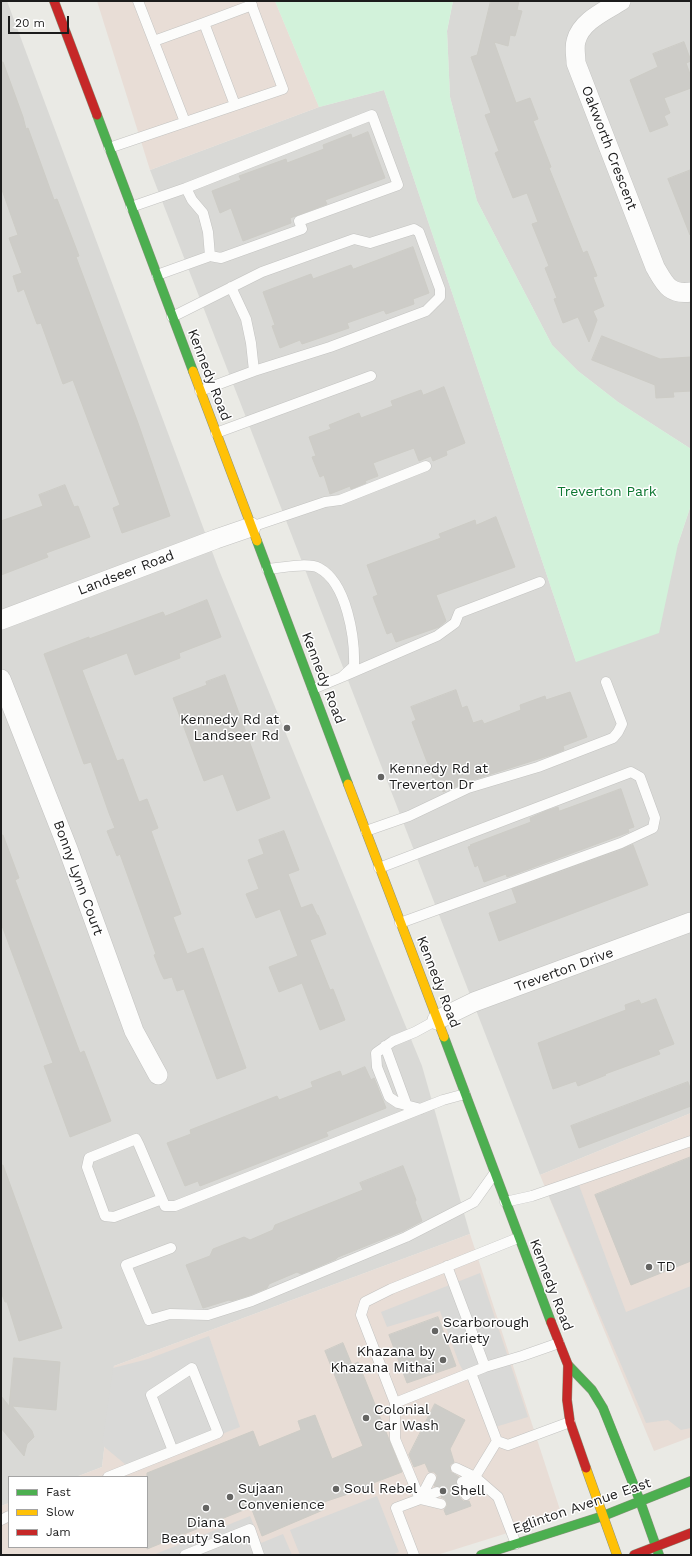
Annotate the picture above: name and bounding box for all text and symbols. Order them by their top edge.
scale bar [10,8,71,34]
text: 20 m [15,16,45,30]
street label: Oakworth Crescent [578,84,640,212]
street label: Kennedy Road [184,327,234,423]
park label: Treverton Park [557,484,657,500]
street label: Landseer Road [75,547,177,599]
street label: Kennedy Road [298,630,348,726]
place label: Kennedy Rd at Landseer Rd [180,712,279,744]
marker: Kennedy Rd at Landseer Rd [282,723,292,733]
place label: Kennedy Rd at Treverton Dr [389,761,488,794]
marker: Kennedy Rd at Treverton Dr [376,772,386,782]
street label: Bonny Lynn Court [49,818,107,938]
street label: Kennedy Road [413,934,463,1030]
street label: Treverton Drive [512,944,616,996]
street label: Kennedy Road [526,1237,576,1333]
place label: TD [657,1259,676,1275]
marker: TD [644,1262,654,1272]
place label: Scarborough Variety [443,1315,529,1348]
marker: Scarborough Variety [430,1326,440,1336]
place label: Khazana by Khazana Mithai [331,1344,435,1376]
marker: Khazana by Khazana Mithai [438,1355,448,1365]
place label: Colonial Car Wash [374,1402,439,1434]
marker: Colonial Car Wash [361,1413,371,1423]
street label: Eglinton Avenue East [511,1474,653,1538]
legend [8,1476,148,1548]
place label: Sujaan Convenience [238,1481,325,1514]
place label: Soul Rebel [344,1481,417,1497]
place label: Shell [451,1483,485,1499]
marker: Soul Rebel [331,1484,341,1494]
text: Fast [46,1485,71,1499]
marker: Shell [438,1486,448,1496]
marker: Sujaan Convenience [225,1492,235,1502]
marker: Diana Beauty Salon [201,1503,211,1513]
text: Slow [46,1505,74,1519]
place label: Diana Beauty Salon [161,1515,251,1548]
text: Jam [46,1525,71,1539]

